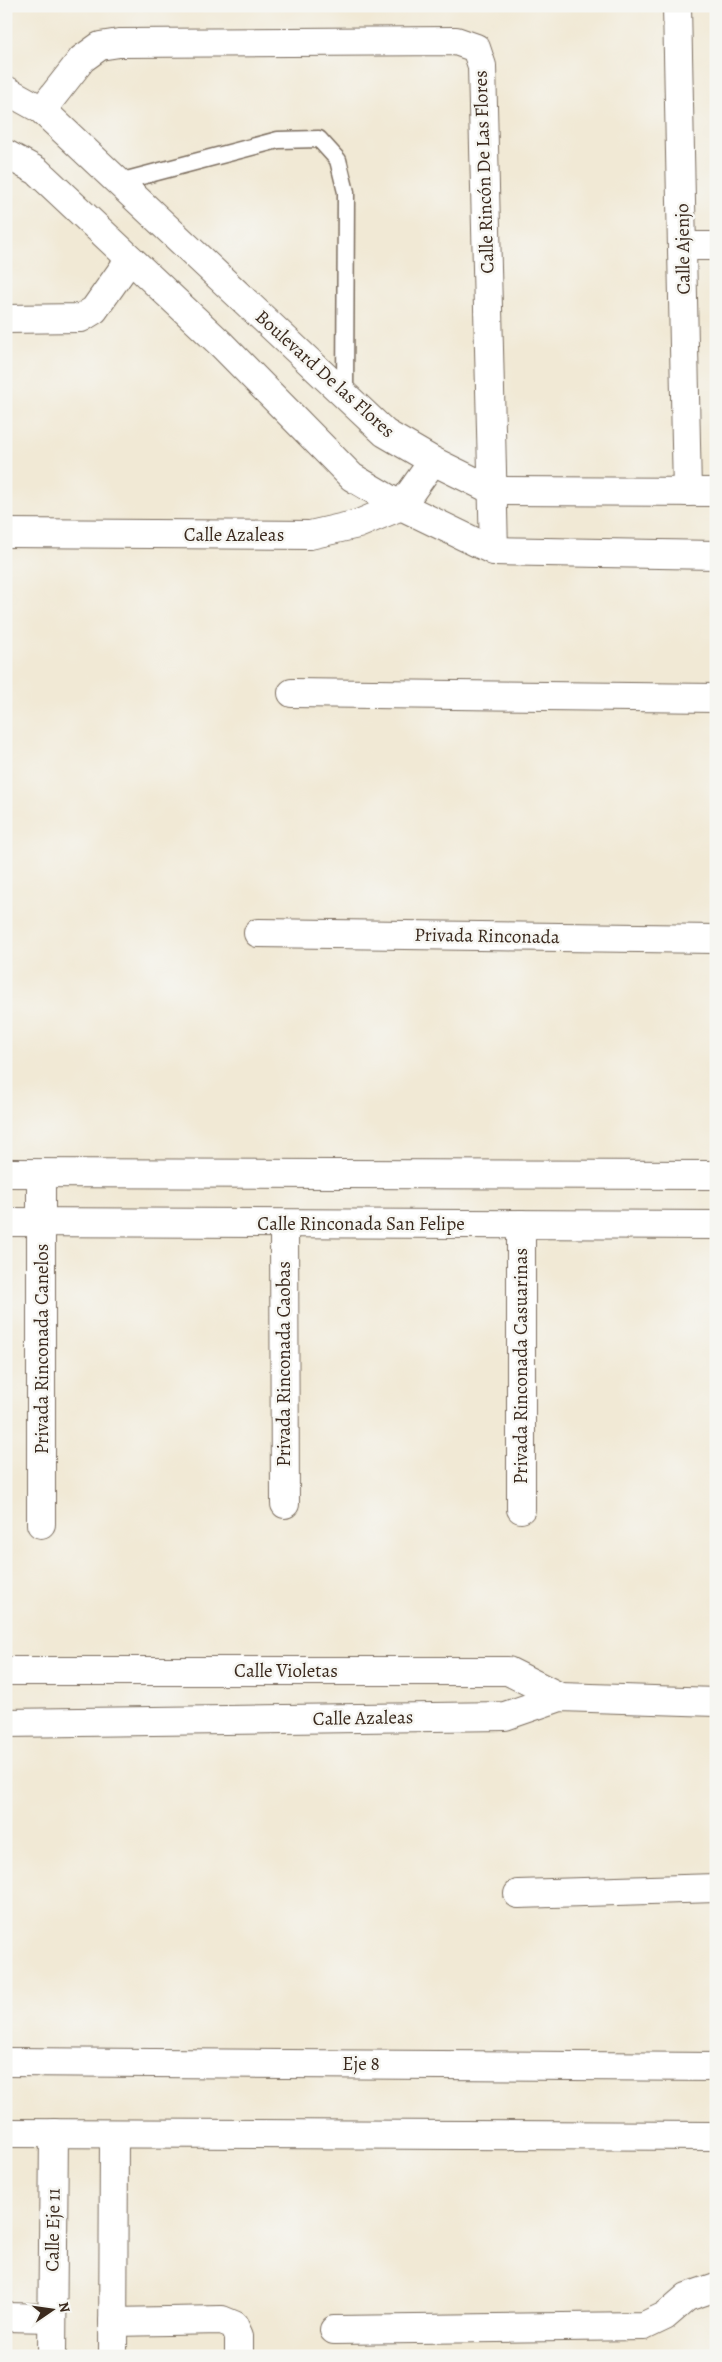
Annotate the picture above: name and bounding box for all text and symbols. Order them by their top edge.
street label: Calle Rincón De Las Flores [467,70,501,274]
street label: Calle Ajenjo [669,203,697,295]
street label: Boulevard De las Flores [250,304,400,444]
street label: Calle Azaleas [184,522,284,548]
street label: Privada Rinconada [414,922,560,950]
street label: Calle Rinconada San Felipe [257,1211,465,1237]
street label: Privada Rinconada Canelos [29,1244,55,1454]
street label: Privada Rinconada Casuarinas [508,1248,534,1484]
street label: Privada Rinconada Caobas [271,1261,297,1467]
street label: Calle Violetas [234,1658,338,1684]
street label: Calle Azaleas [312,1704,414,1732]
street label: Eje 8 [342,2051,380,2077]
street label: Calle Eje 11 [39,2188,67,2272]
north arrow [28,2284,78,2334]
text: N [54,2300,75,2314]

